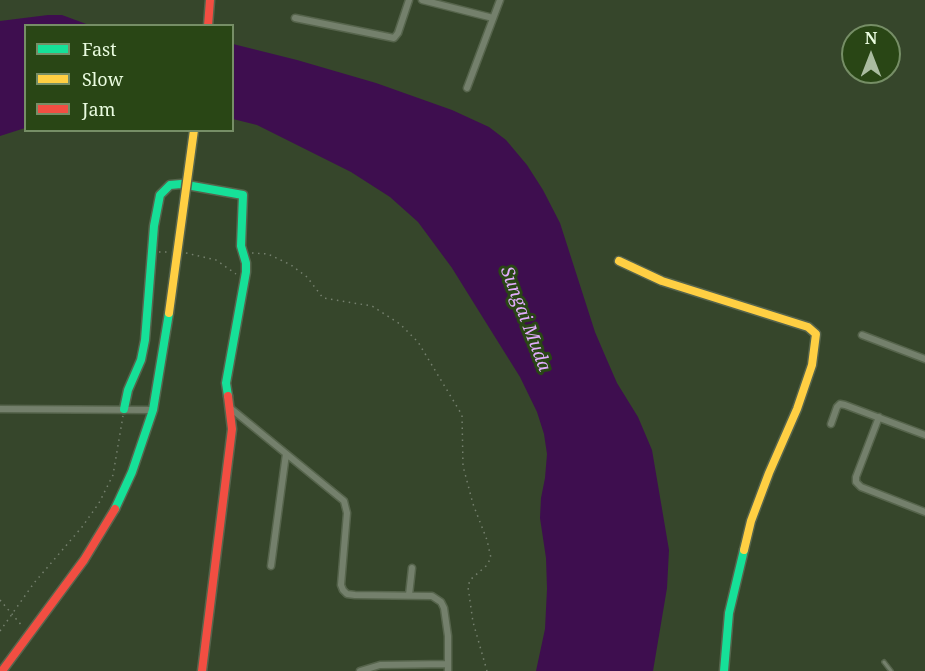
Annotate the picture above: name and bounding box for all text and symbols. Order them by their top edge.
legend [24,24,234,132]
north arrow [841,24,901,84]
text: N [865,27,877,49]
text: Fast [82,37,117,61]
text: Slow [82,67,123,91]
text: Jam [82,97,116,121]
water label: Sungai Muda [495,264,555,374]

